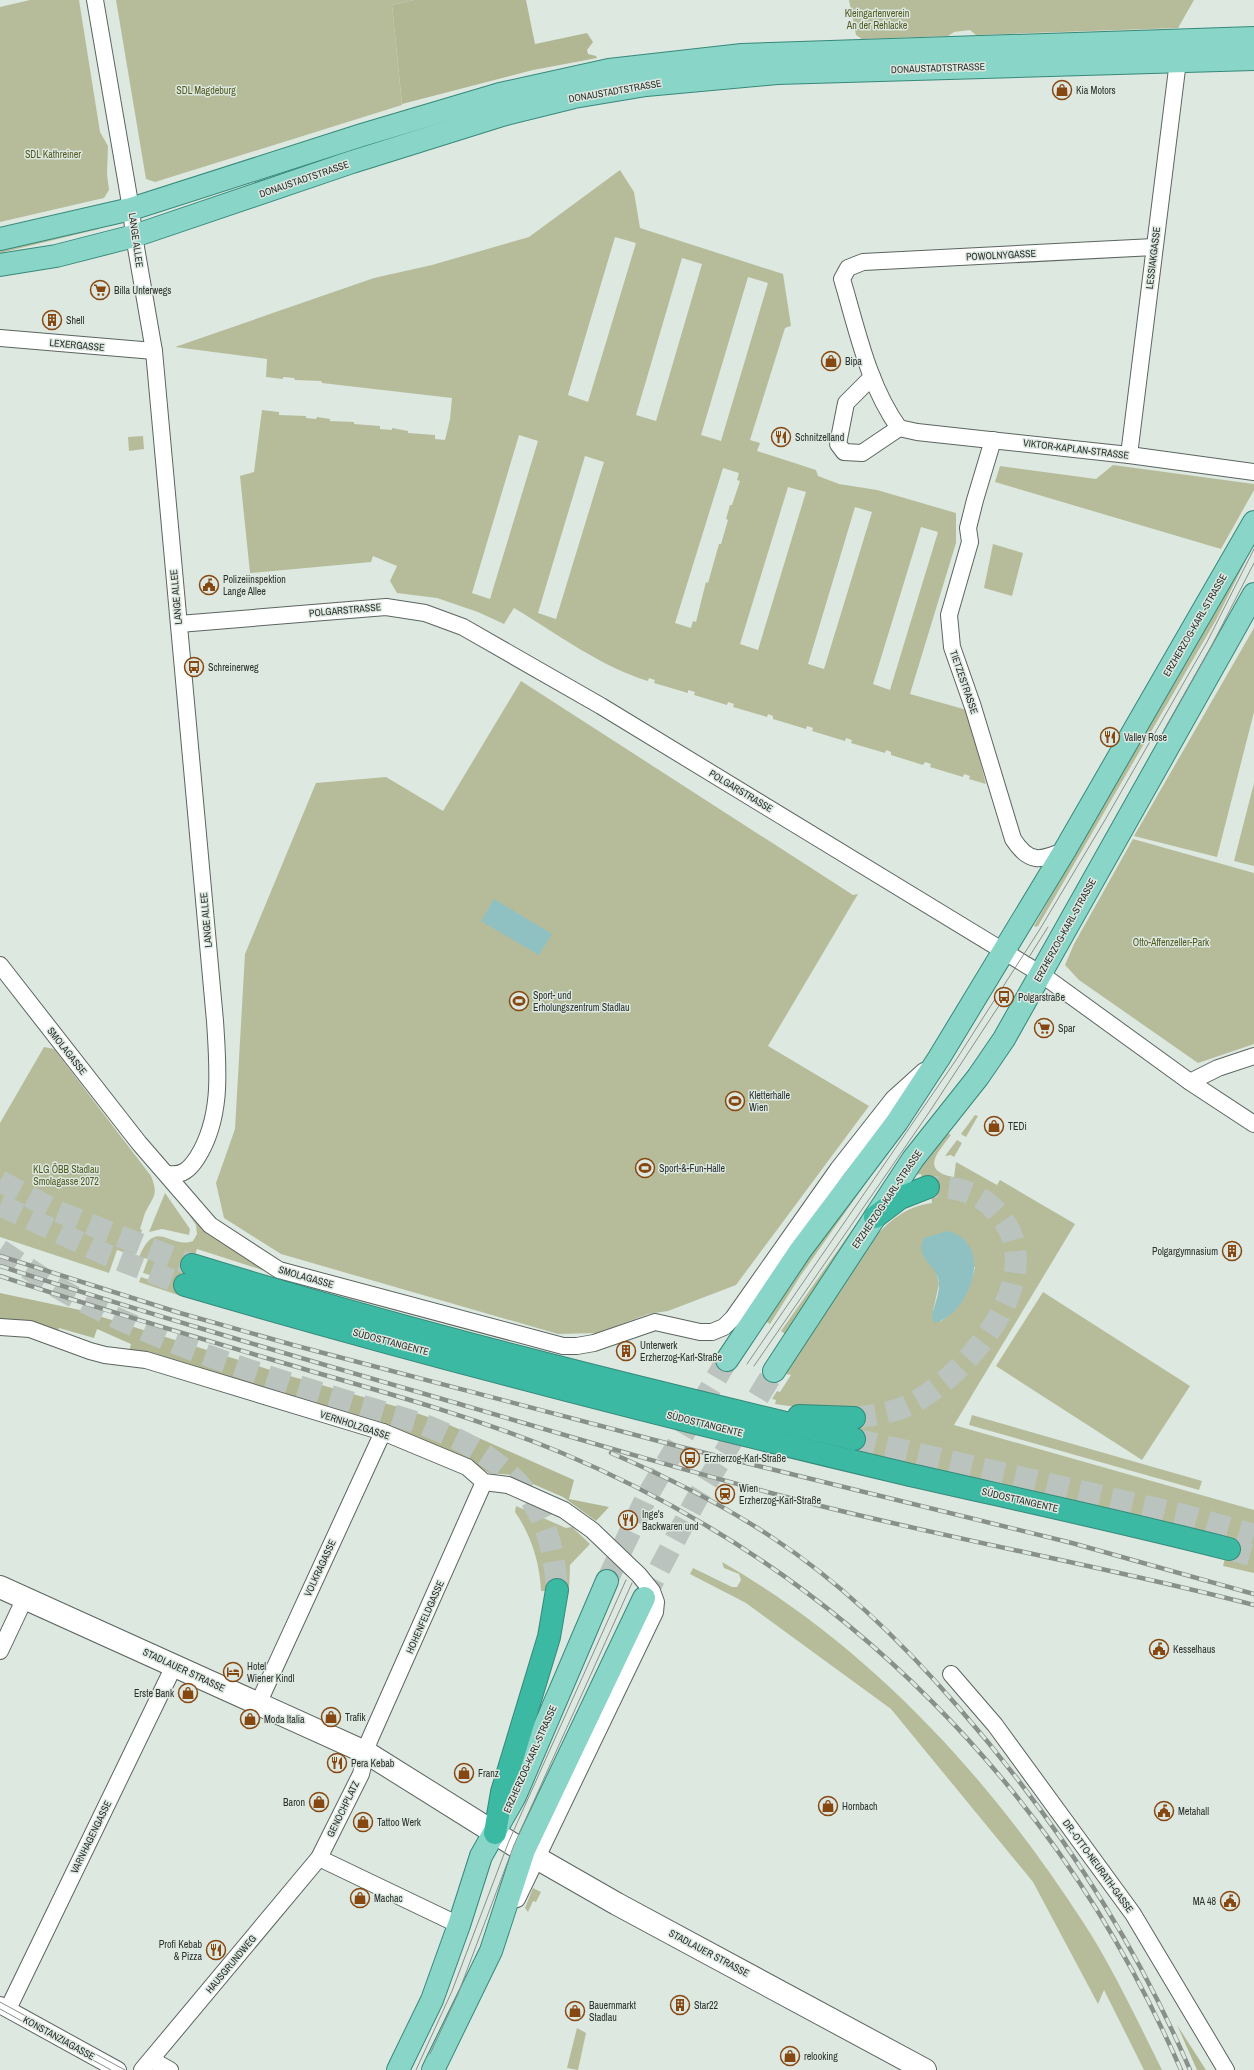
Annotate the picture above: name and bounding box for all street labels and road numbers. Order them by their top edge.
street label: DONAUSTADTSTRASSE [891,60,985,76]
street label: DONAUSTADTSTRASSE [568,76,662,106]
street label: DONAUSTADTSTRASSE [257,158,351,200]
street label: LANGE ALLEE [126,212,146,268]
street label: LESSIAKGASSE [1143,226,1163,290]
street label: POWOLNYGASSE [966,247,1036,263]
street label: LEXERGASSE [49,336,105,354]
street label: VIKTOR-KAPLAN-STRASSE [1022,436,1130,462]
street label: LANGE ALLEE [167,569,185,625]
street label: ERZHERZOG-KARL-STRASSE [1160,571,1230,679]
street label: POLGARSTRASSE [308,600,382,620]
street label: TIETZESTRASSE [947,648,981,716]
street label: POLGARSTRASSE [707,767,775,815]
street label: ERZHERZOG-KARL-STRASSE [1031,876,1099,984]
street label: LANGE ALLEE [197,892,215,948]
street label: SMOLAGASSE [44,1025,90,1077]
street label: ERZHERZOG-KARL-STRASSE [849,1147,925,1251]
street label: SMOLAGASSE [277,1263,335,1291]
street label: SÜDOSTTANGENTE [352,1326,430,1358]
street label: VERNHOLZGASSE [318,1408,392,1442]
street label: SÜDOSTTANGENTE [665,1408,745,1440]
street label: SÜDOSTTANGENTE [980,1485,1060,1515]
street label: VOLKRAGASSE [301,1537,339,1599]
street label: HOHENFELDGASSE [403,1578,447,1656]
street label: STADLAUER STRASSE [141,1645,227,1695]
street label: ERZHERZOG-KARL-STRASSE [500,1703,560,1815]
street label: GENOCHPLATZ [324,1779,362,1839]
street label: VARNHAGENGASSE [68,1798,114,1876]
street label: DR.-OTTO-NEURATH-GASSE [1060,1817,1136,1915]
street label: STADLAUER STRASSE [667,1926,751,1980]
street label: HAUSGRUNDWEG [203,1932,259,1996]
street label: KONSTANZIAGASSE [21,2013,97,2063]

